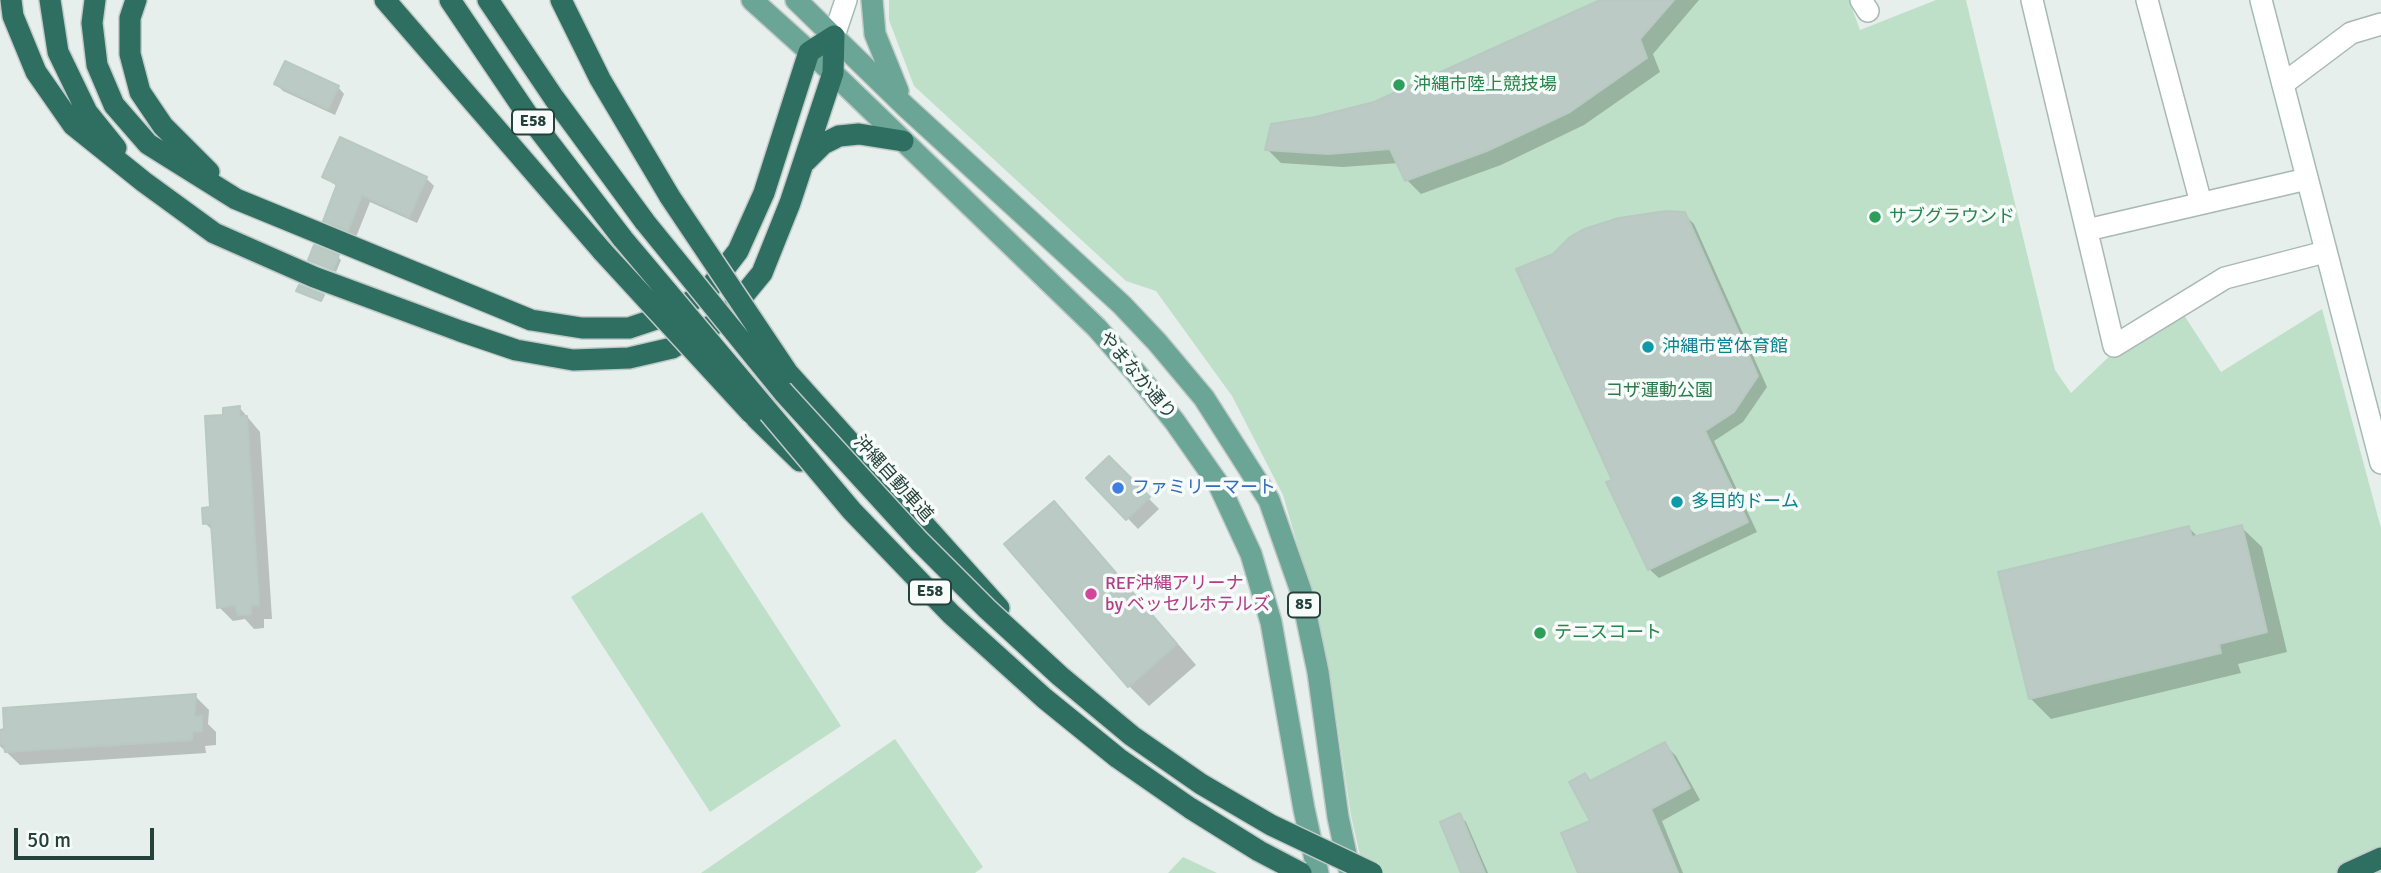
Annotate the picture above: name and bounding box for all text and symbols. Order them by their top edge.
place label: 沖縄市陸上競技場 [1413,74,1557,96]
marker: 沖縄市陸上競技場 [1391,77,1407,93]
road number: E58 [512,110,554,134]
place label: サブグラウンド [1889,206,2015,228]
marker: サブグラウンド [1867,209,1883,225]
street label: やまなか通り [1094,328,1180,424]
place label: 沖縄市営体育館 [1662,336,1788,358]
marker: 沖縄市営体育館 [1640,339,1656,355]
park label: コザ運動公園 [1605,380,1713,402]
street label: 沖縄自動車道 [849,432,937,526]
place label: ファミリーマート [1132,477,1276,499]
marker: ファミリーマート [1110,480,1126,496]
place label: 多目的ドーム [1691,491,1799,513]
marker: 多目的ドーム [1669,494,1685,510]
place label: REF沖縄アリーナ by ベッセルホテルズ [1105,573,1271,616]
road number: E58 [909,580,951,604]
marker: REF沖縄アリーナ by ベッセルホテルズ [1083,586,1099,602]
road number: 85 [1288,592,1320,618]
place label: テニスコート [1554,622,1662,644]
marker: テニスコート [1532,625,1548,641]
scale bar [18,814,158,858]
text: 50 m [27,827,71,853]

